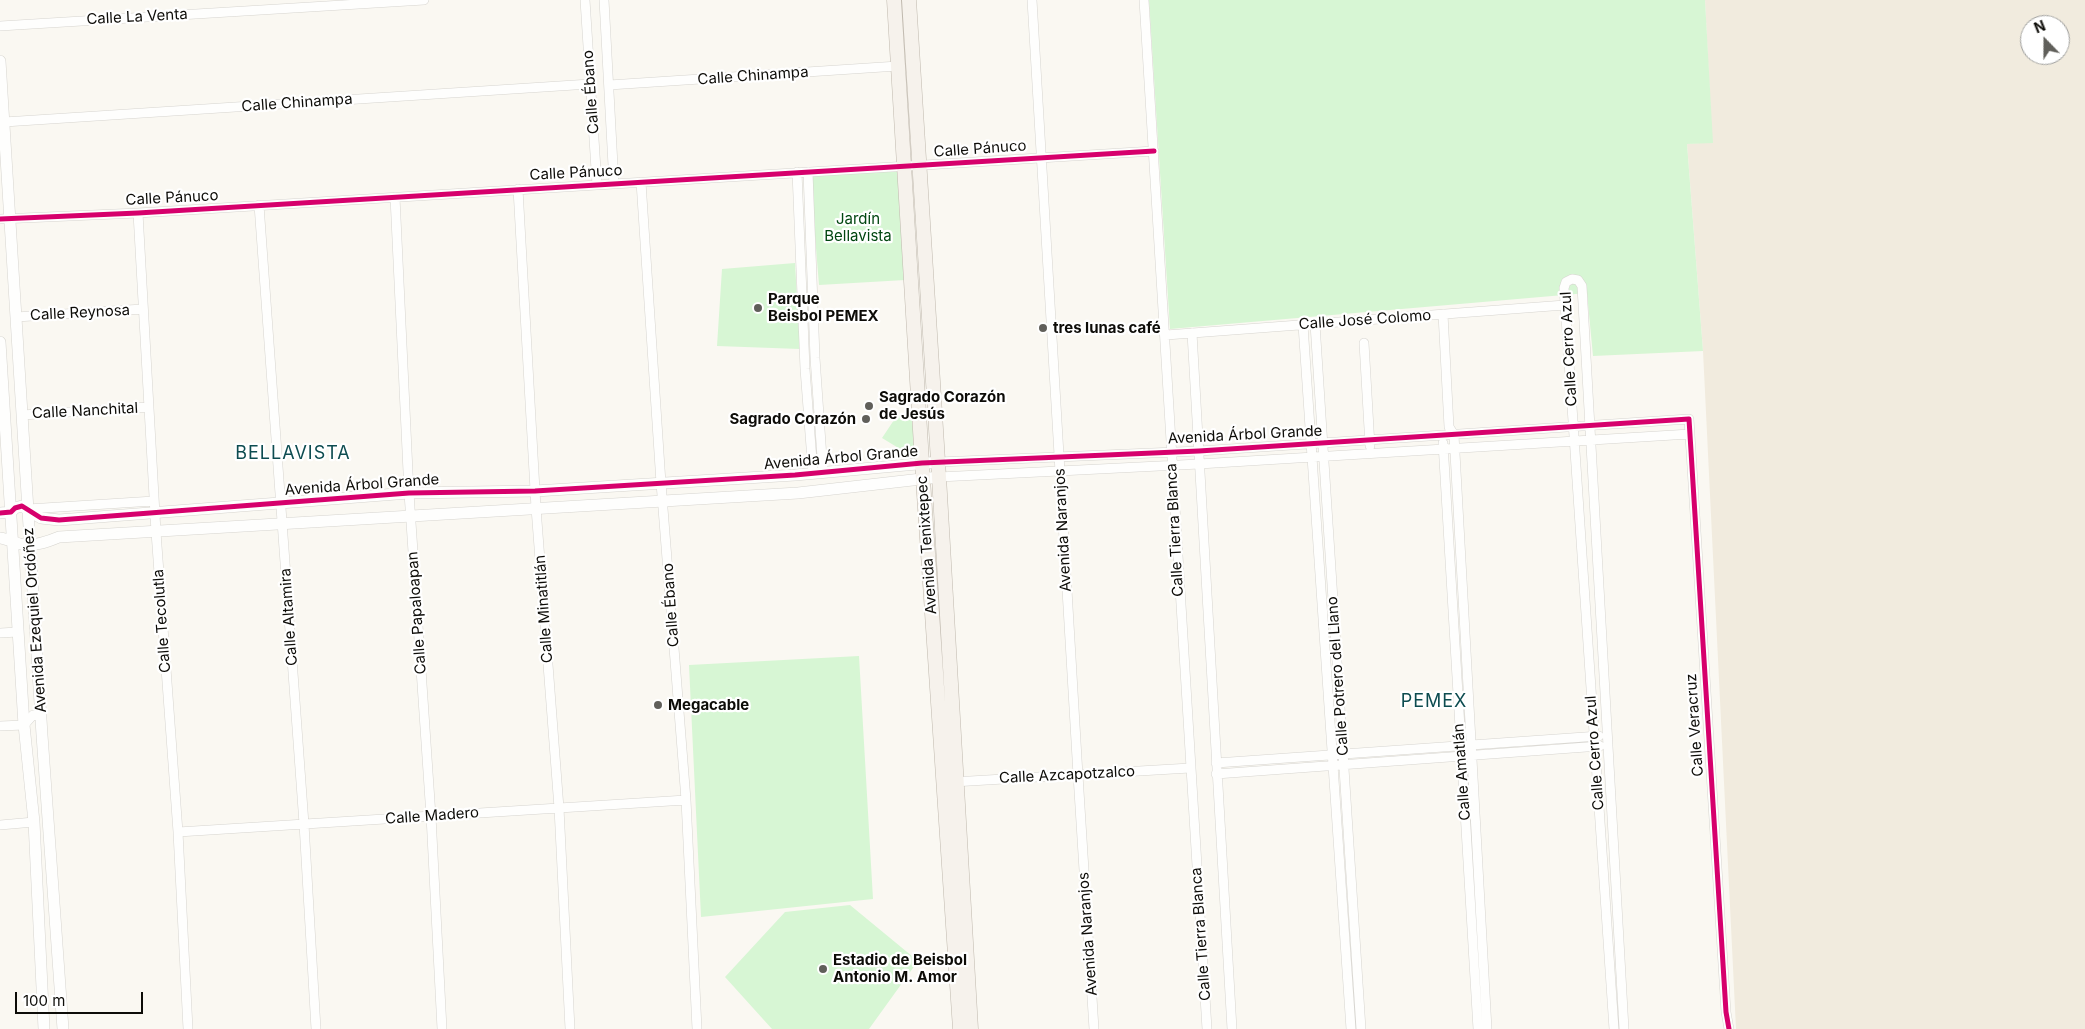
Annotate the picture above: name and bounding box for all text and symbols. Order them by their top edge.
street label: Calle La Venta [86,5,188,29]
north arrow [2020,15,2070,65]
text: N [2031,17,2048,36]
street label: Calle Ébano [579,49,603,135]
street label: Calle Chinampa [697,63,809,89]
street label: Calle Chinampa [241,90,353,116]
street label: Calle Pánuco [933,137,1027,161]
street label: Calle Pánuco [529,162,623,184]
street label: Calle Pánuco [125,187,219,209]
park label: Jardín Bellavista [824,210,892,245]
place label: Parque Beisbol PEMEX [768,290,879,325]
street label: Calle Cerro Azul [1557,291,1581,407]
street label: Calle Reynosa [30,301,130,325]
marker: Parque Beisbol PEMEX [752,302,764,314]
street label: Calle José Colomo [1298,306,1432,334]
place label: tres lunas café [1053,319,1161,337]
marker: tres lunas café [1037,322,1049,334]
place label: Sagrado Corazón de Jesús [879,388,1006,423]
street label: Calle Nanchital [31,399,139,423]
marker: Sagrado Corazón de Jesús [863,400,875,412]
place label: Sagrado Corazón [729,410,856,428]
marker: Sagrado Corazón [860,413,872,425]
street label: Avenida Árbol Grande [1167,422,1323,448]
street label: Avenida Árbol Grande [763,442,919,474]
district label: BELLAVISTA [234,443,352,465]
street label: Calle Tierra Blanca [1163,463,1187,597]
street label: Avenida Naranjos [1051,468,1075,592]
street label: Avenida Árbol Grande [284,471,440,499]
street label: Avenida Tenixtepec [913,475,941,615]
street label: Avenida Ezequiel Ordóñez [20,527,50,713]
street label: Calle Papaloapan [404,551,430,675]
street label: Calle Minatitlán [531,554,557,664]
street label: Calle Ébano [659,562,683,648]
street label: Calle Altamira [277,567,301,667]
street label: Calle Tecolutla [149,569,175,673]
street label: Calle Potrero del Llano [1323,596,1353,756]
street label: Calle Veracruz [1682,673,1708,777]
district label: PEMEX [1400,691,1468,713]
street label: Calle Cerro Azul [1582,695,1608,811]
place label: Megacable [668,696,749,714]
marker: Megacable [652,699,664,711]
street label: Calle Amatlán [1450,723,1474,821]
street label: Calle Azcapotzalco [999,762,1135,788]
street label: Calle Madero [385,804,479,828]
street label: Calle Tierra Blanca [1187,867,1215,1001]
street label: Avenida Naranjos [1075,872,1101,996]
place label: Estadio de Beisbol Antonio M. Amor [833,951,967,986]
marker: Estadio de Beisbol Antonio M. Amor [817,963,829,975]
scale bar [18,982,145,1014]
text: 100 m [23,991,65,1010]

